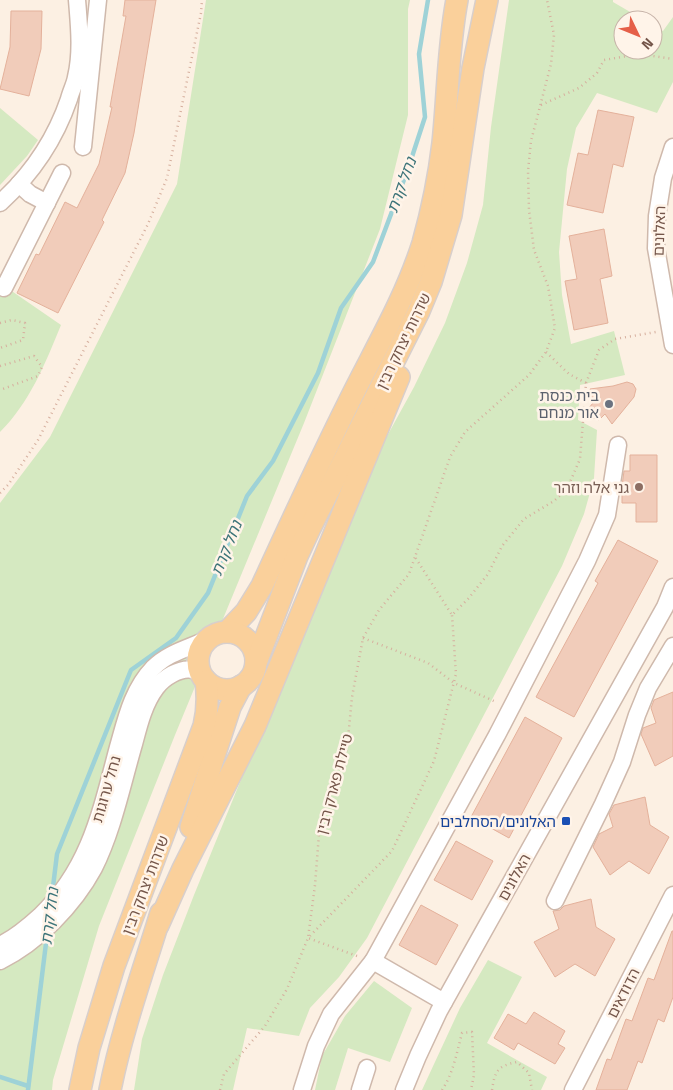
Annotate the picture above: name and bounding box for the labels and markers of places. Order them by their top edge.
place label: בית כנסת אור מנחם [538,384,599,424]
marker: בית כנסת אור מנחם [603,398,615,410]
place label: גני אלה וזהר [554,476,629,499]
marker: גני אלה וזהר [633,481,645,493]
place label: האלונים/הסחלבים [440,810,556,833]
marker: האלונים/הסחלבים [560,815,572,827]

